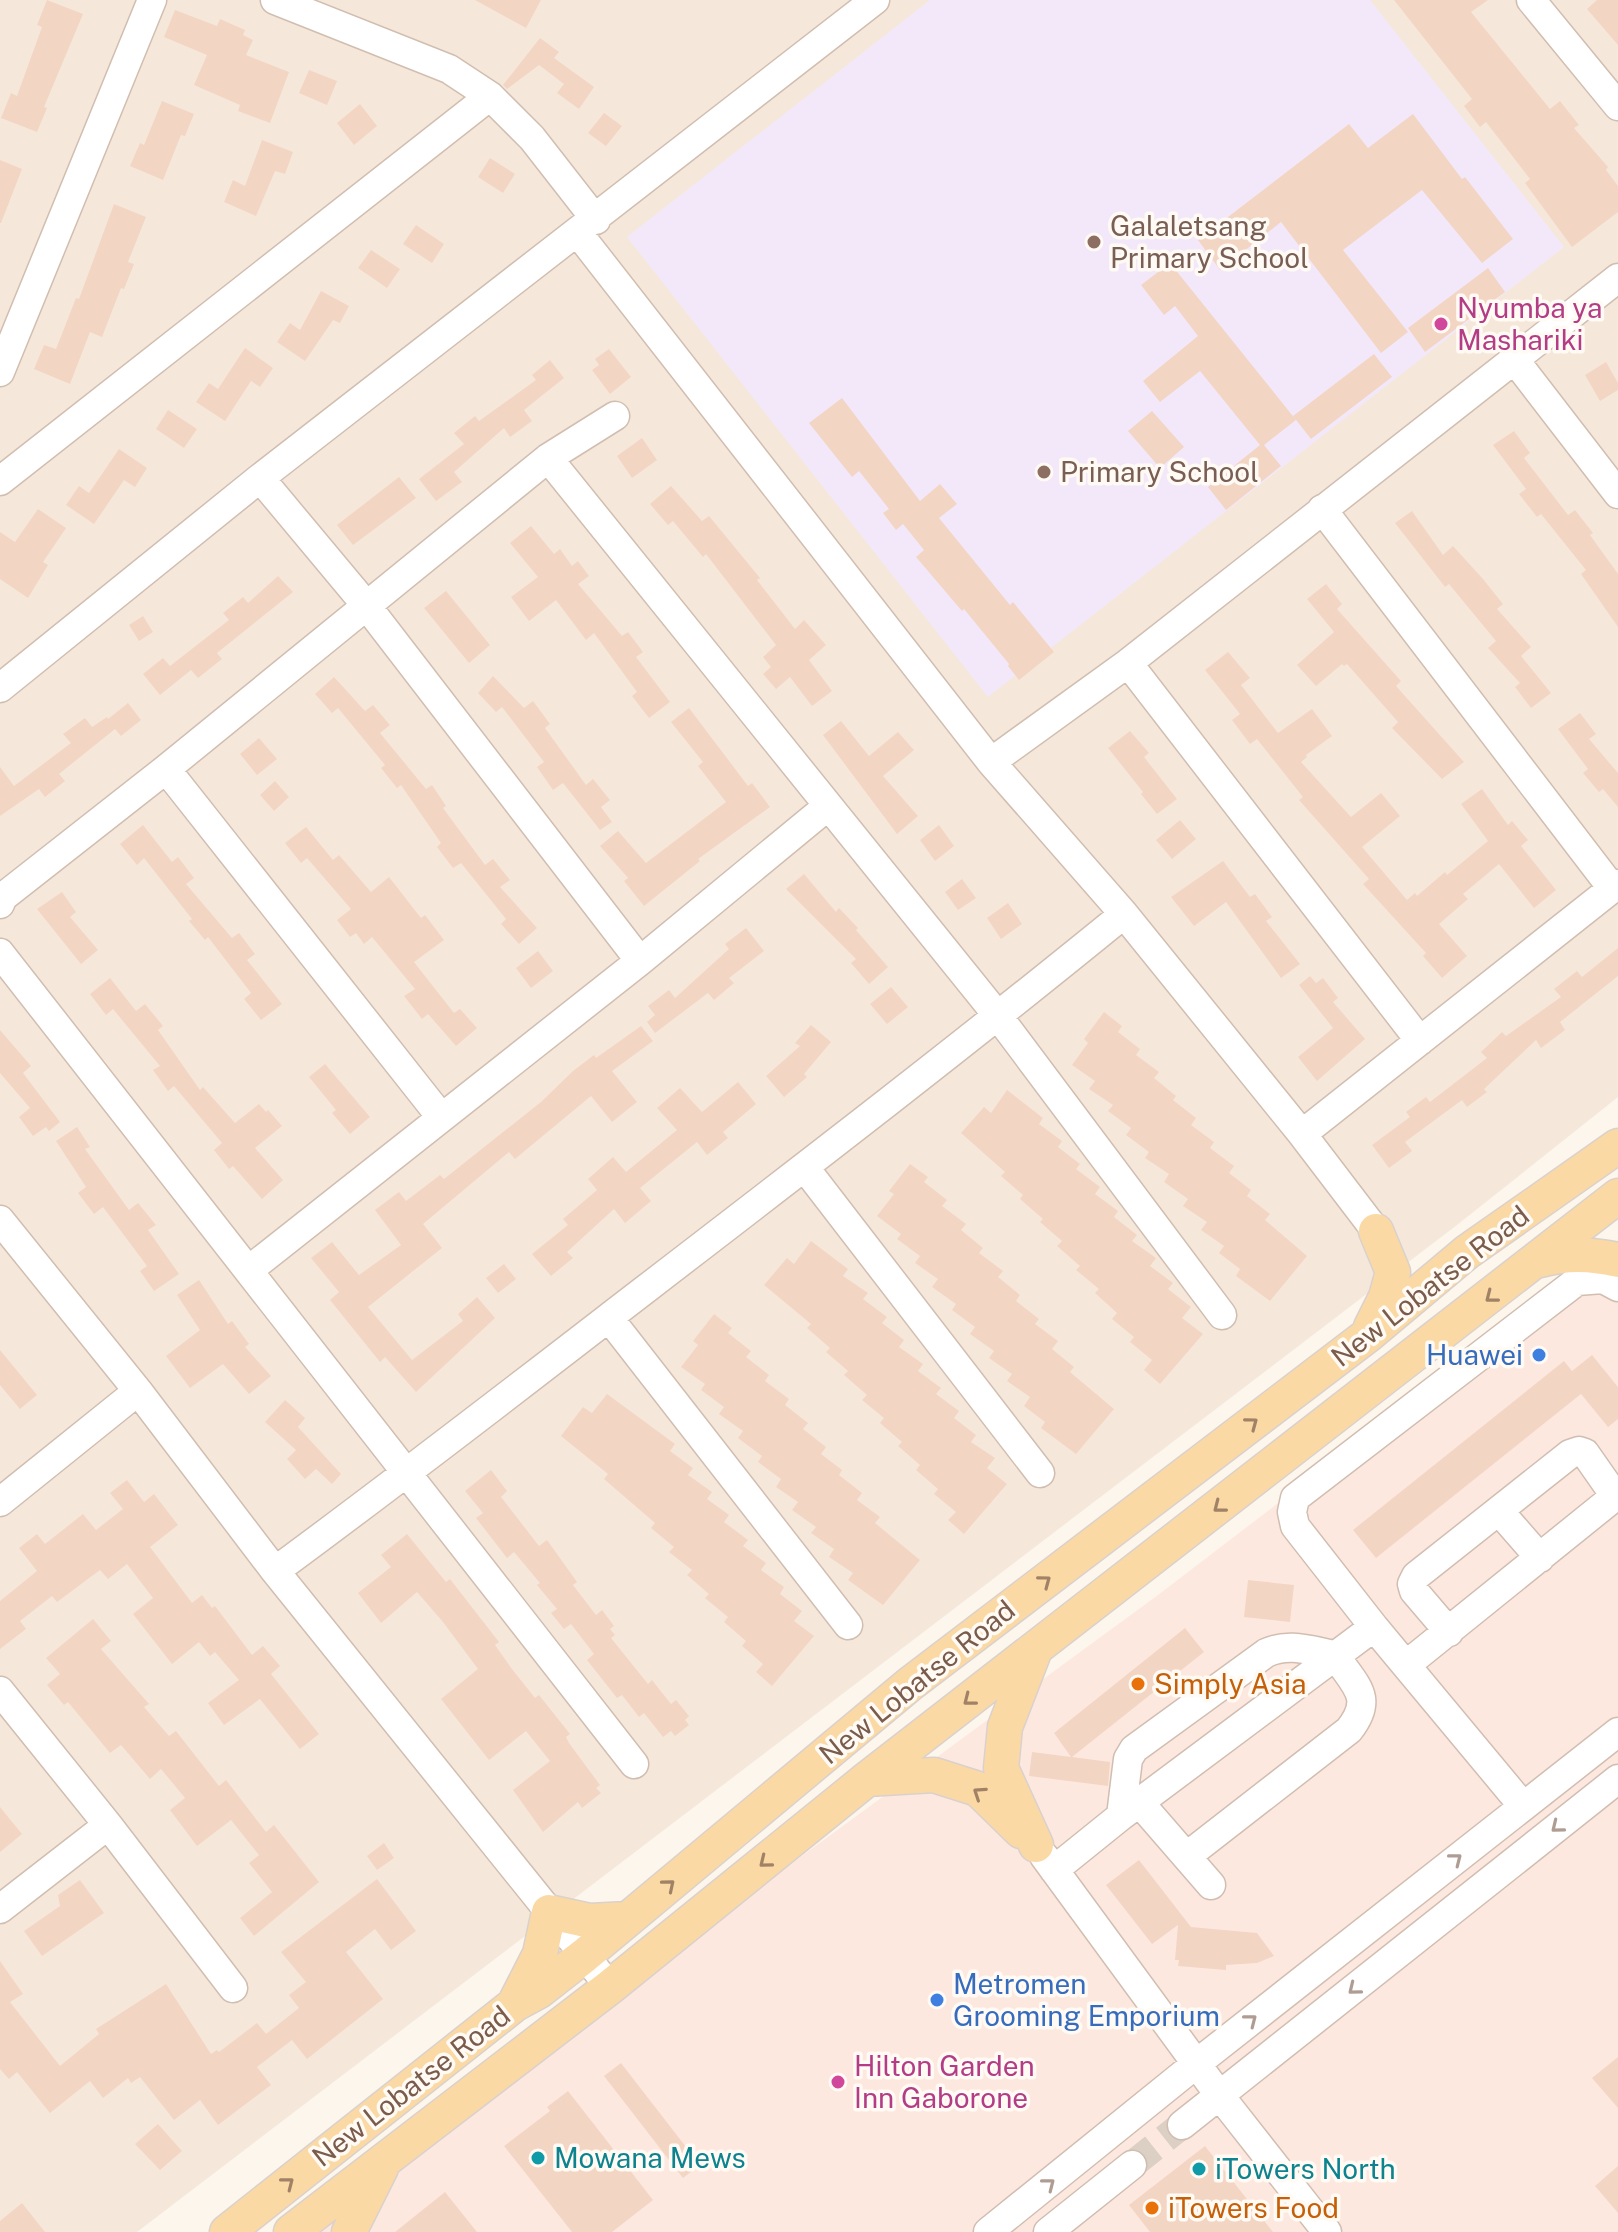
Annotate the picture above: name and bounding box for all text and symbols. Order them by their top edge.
place label: Galaletsang Primary School [1110,209,1309,274]
marker: Galaletsang Primary School [1085,233,1103,251]
place label: Nyumba ya Mashariki [1457,291,1603,356]
marker: Nyumba ya Mashariki [1432,315,1450,333]
place label: Primary School [1060,455,1259,488]
marker: Primary School [1035,463,1053,481]
street label: New Lobatse Road [1324,1198,1535,1373]
one-way arrow [1485,1287,1500,1301]
place label: Huawei [1426,1338,1523,1371]
marker: Huawei [1530,1346,1548,1364]
one-way arrow [1243,1419,1258,1433]
one-way arrow [1214,1497,1228,1512]
one-way arrow [1036,1576,1051,1590]
street label: New Lobatse Road [812,1593,1021,1771]
place label: Simply Asia [1154,1667,1306,1700]
marker: Simply Asia [1129,1675,1147,1693]
one-way arrow [963,1691,978,1705]
one-way arrow [973,1788,987,1803]
one-way arrow [1552,1817,1566,1832]
one-way arrow [759,1852,774,1866]
one-way arrow [1447,1855,1462,1869]
one-way arrow [659,1880,674,1895]
place label: Metromen Grooming Emporium [953,1967,1220,2032]
one-way arrow [1348,1980,1363,1994]
marker: Metromen Grooming Emporium [928,1991,946,2009]
street label: New Lobatse Road [305,1998,516,2173]
one-way arrow [1242,2015,1256,2030]
place label: Hilton Garden Inn Gaborone [854,2049,1035,2114]
marker: Hilton Garden Inn Gaborone [829,2073,847,2091]
place label: Mowana Mews [554,2141,746,2174]
marker: Mowana Mews [529,2149,547,2167]
place label: iTowers North [1215,2152,1396,2185]
marker: iTowers North [1190,2160,1208,2178]
one-way arrow [279,2179,294,2193]
one-way arrow [1040,2179,1055,2193]
place label: iTowers Food [1168,2191,1339,2224]
marker: iTowers Food [1143,2199,1161,2217]

